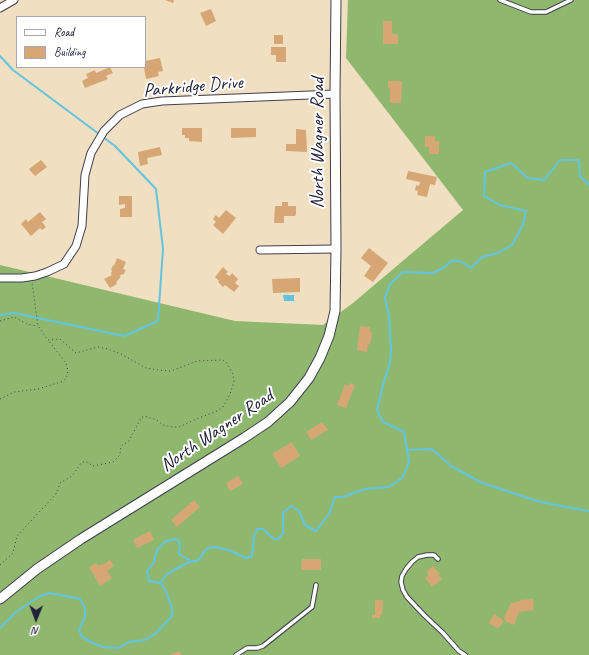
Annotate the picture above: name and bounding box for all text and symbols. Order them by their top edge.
legend [16,16,146,68]
text: Road [54,24,74,40]
text: Building [54,44,86,60]
street label: Parkridge Drive [142,71,244,103]
street label: North Wagner Road [307,77,329,209]
street label: North Wagner Road [156,385,278,477]
north arrow [16,599,56,639]
text: N [32,624,39,638]

